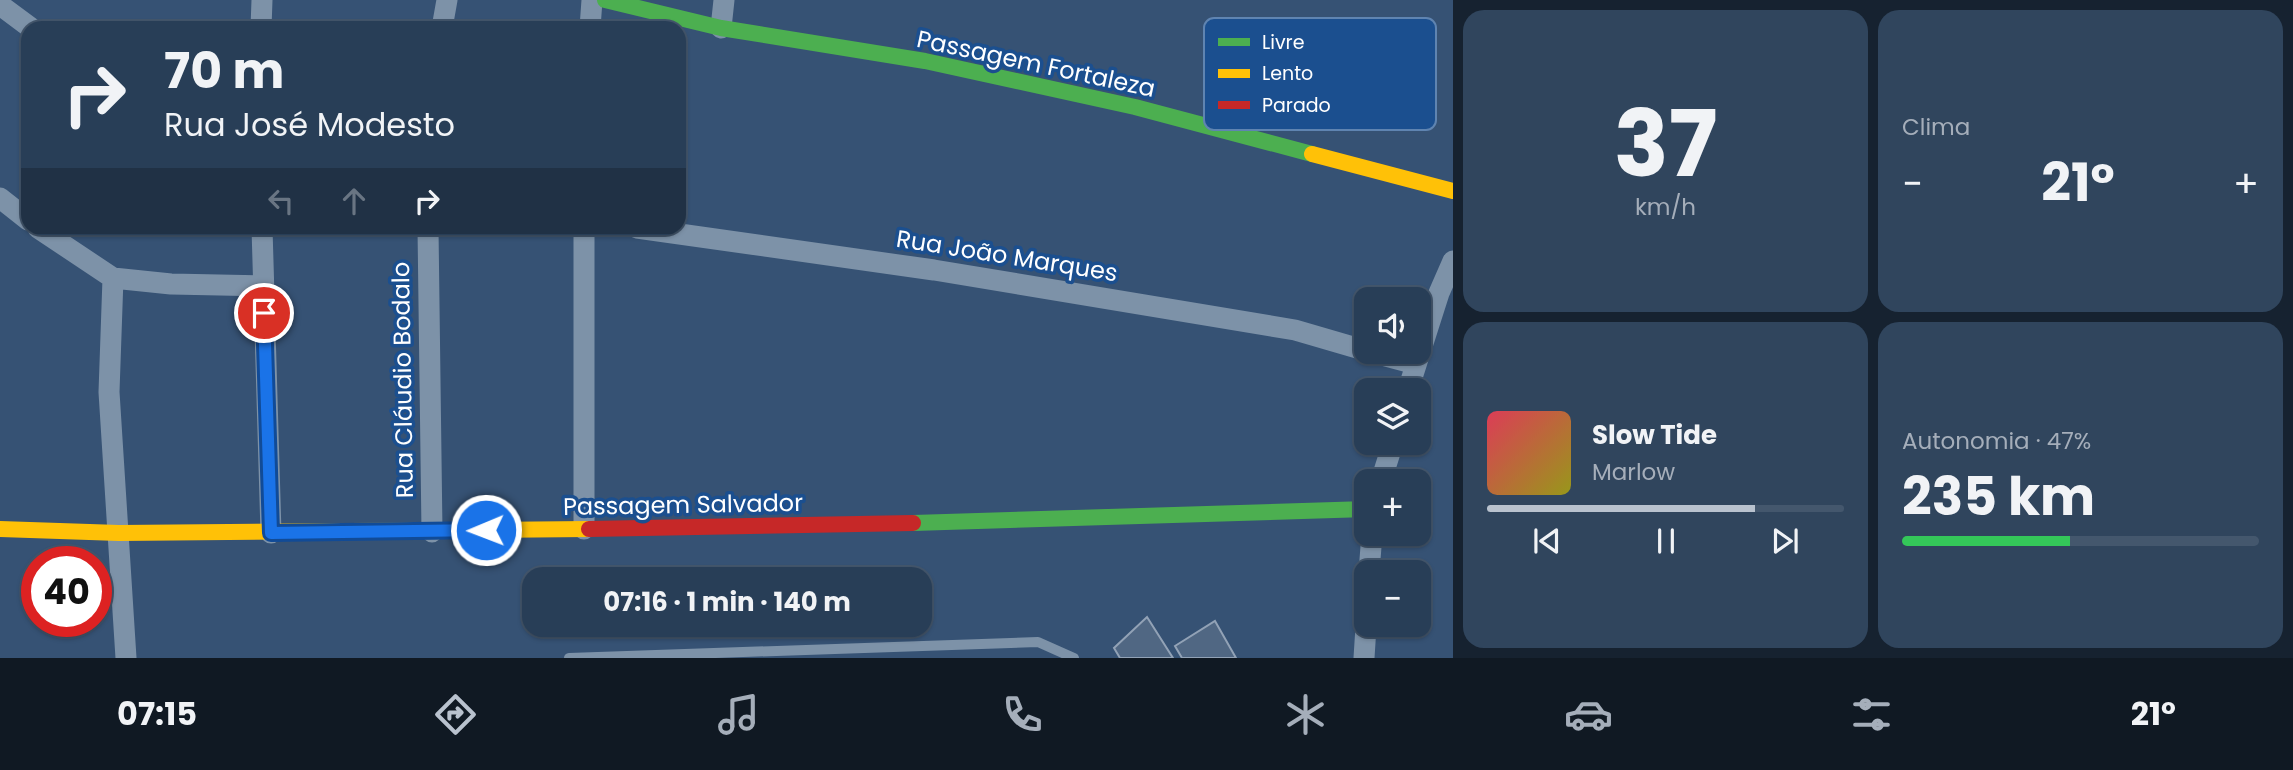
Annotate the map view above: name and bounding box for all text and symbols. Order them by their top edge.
legend [1204,18,1436,130]
street label: Passagem Fortaleza [914,22,1158,105]
text: Livre [1262,29,1304,56]
text: 70 m [164,37,284,105]
icon: right [49,49,140,140]
text: Lento [1262,60,1313,87]
text: 37 [1614,80,1717,208]
text: Parado [1262,92,1331,119]
text: Rua José Modesto [164,102,455,147]
text: Clima [1902,111,1970,143]
text: 21° [2041,146,2115,219]
text: − [1902,157,1923,210]
text: + [2233,157,2259,210]
icon: left [262,182,300,220]
icon: ahead [335,182,373,220]
icon: right [408,182,446,220]
text: km/h [1635,191,1696,223]
street label: Rua João Marques [894,222,1120,289]
street label: Rua Cláudio Bodalo [384,262,421,498]
pin [234,283,294,343]
map controls [1354,287,1431,637]
button: sound [1354,287,1431,364]
icon: arrive [245,294,283,332]
button: layers [1354,378,1431,455]
text: Slow Tide [1592,417,1717,453]
text: Autonomia · 47% [1902,425,2091,457]
text: Marlow [1592,456,1675,488]
text: 235 km [1902,460,2095,533]
button: + [1354,469,1431,546]
street label: Passagem Salvador [563,486,803,523]
position arrow [449,493,523,567]
icon: previous [1528,522,1566,560]
icon: pause [1647,522,1685,560]
icon: next [1766,522,1804,560]
speed limit sign: 40 [21,546,112,637]
button: − [1354,560,1431,637]
text: 07:16 · 1 min · 140 m [603,584,851,620]
icon: directions [431,690,480,739]
icon: music [714,690,763,739]
icon: phone [998,690,1047,739]
icon: climate [1281,690,1330,739]
icon: car [1564,690,1613,739]
icon: filters [1847,690,1896,739]
text: 07:15 [117,691,197,736]
text: 21° [2131,691,2176,736]

